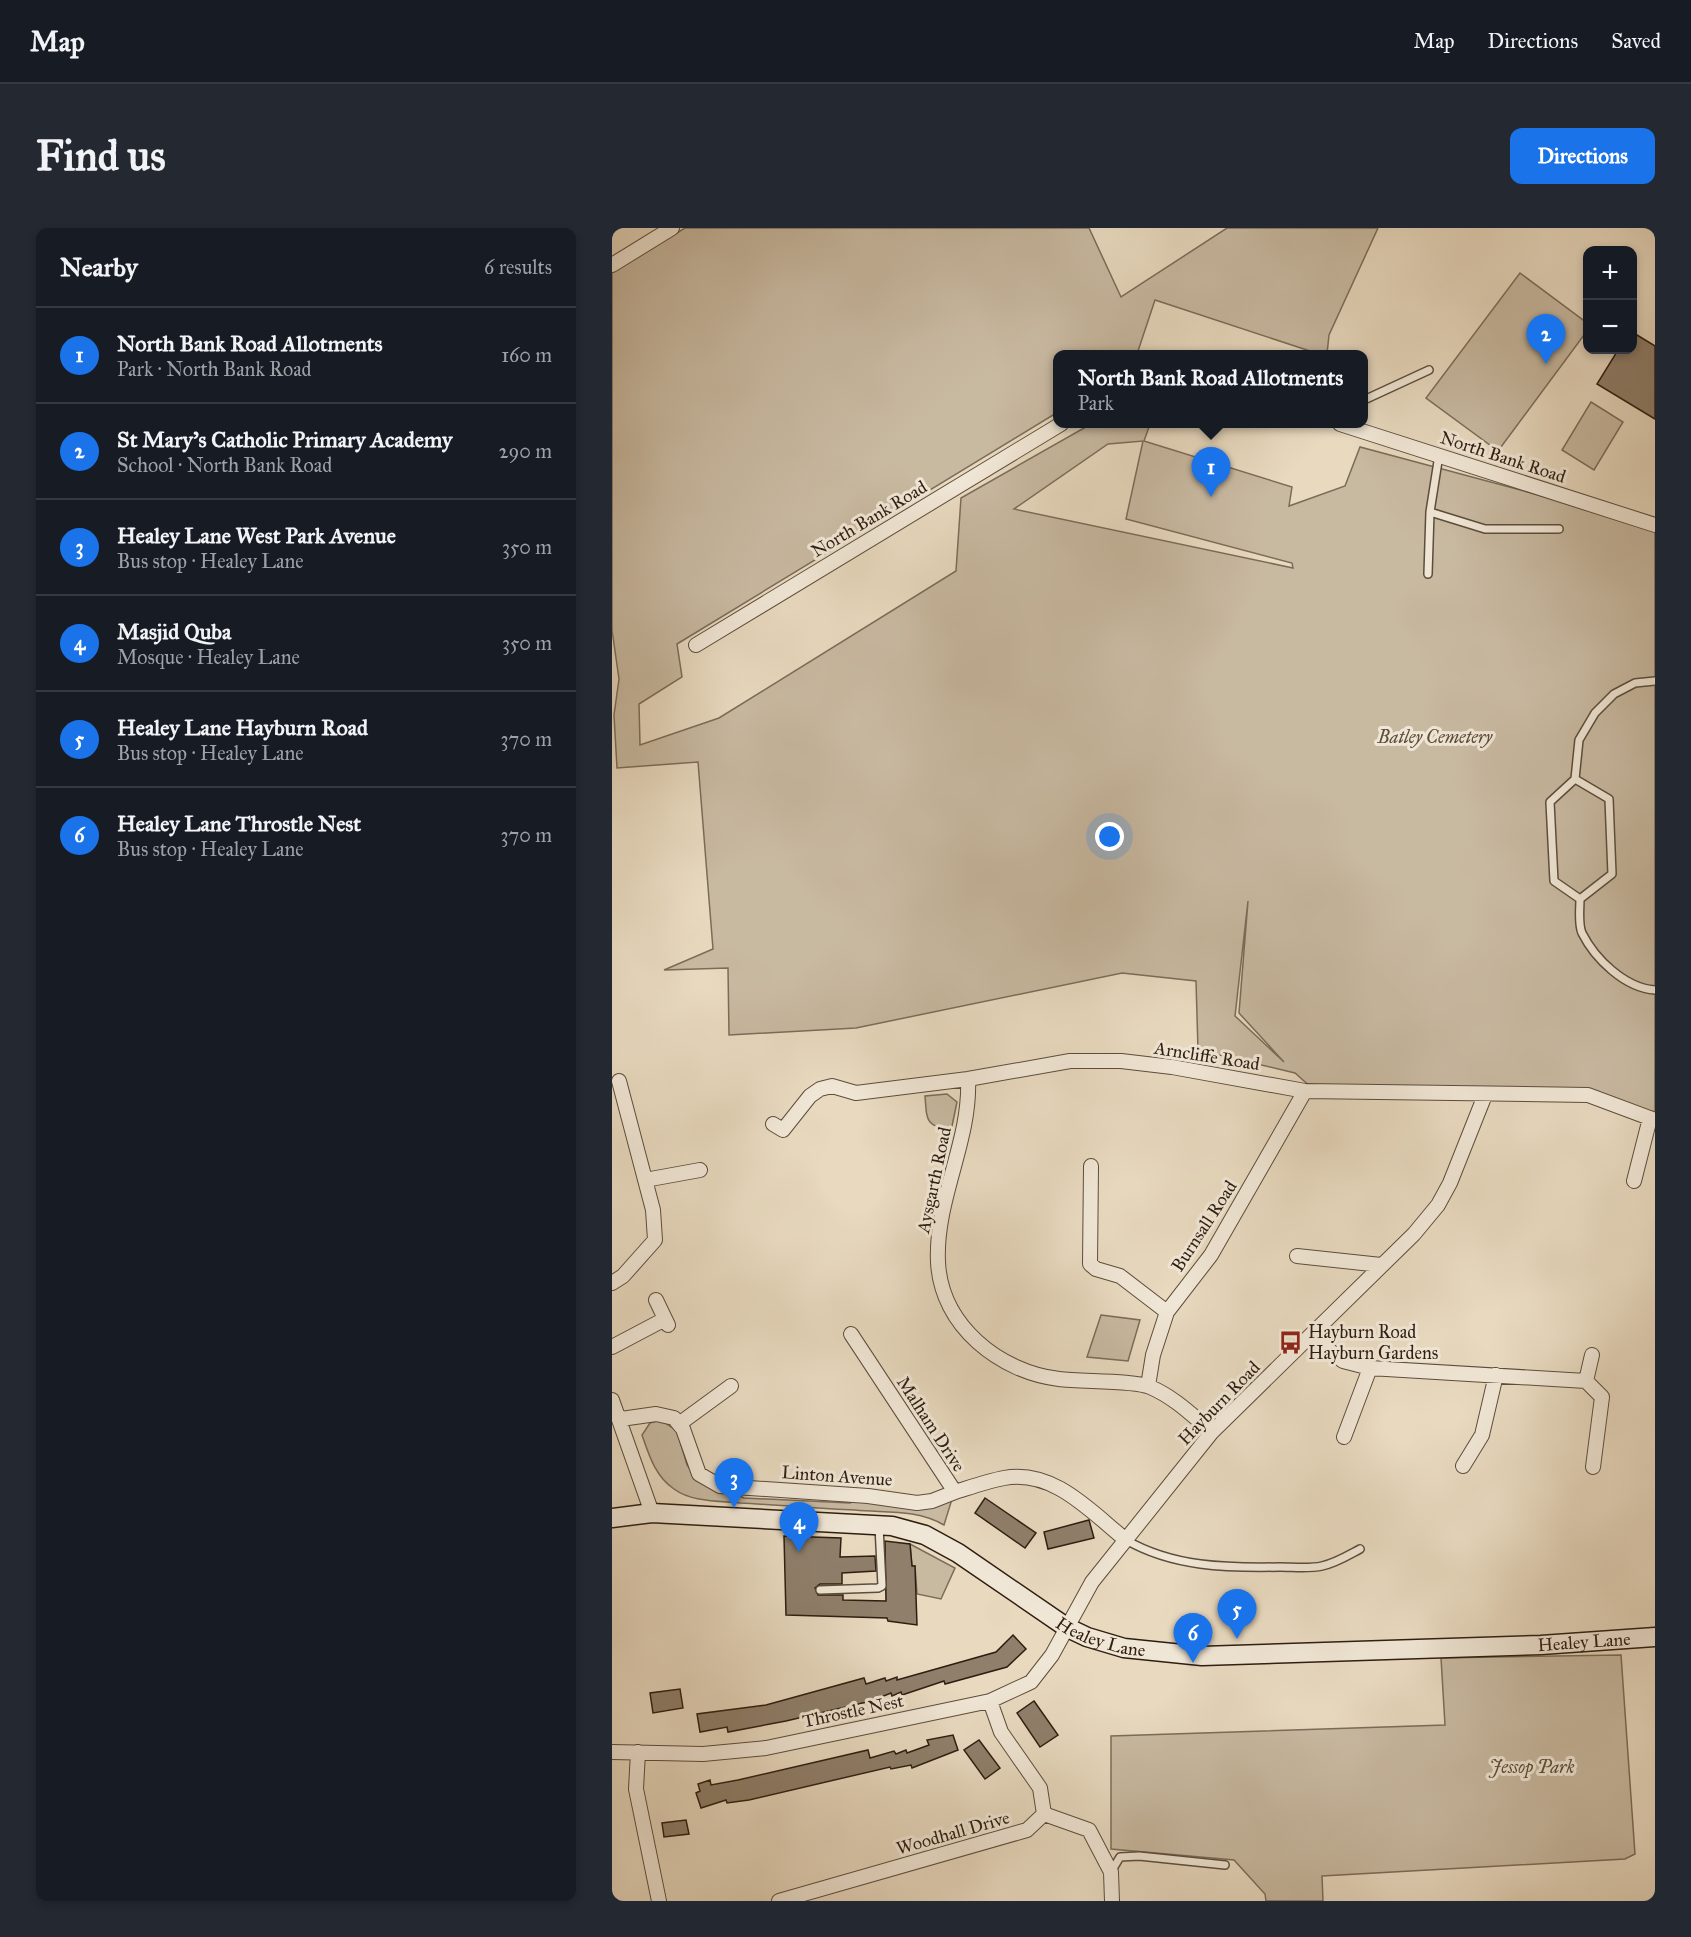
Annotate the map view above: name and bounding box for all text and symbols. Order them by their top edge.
text: Map [30,24,85,59]
text: Map [1414,28,1455,54]
text: Directions [1488,28,1578,54]
text: Saved [1611,28,1661,54]
button: Directions [1510,128,1655,184]
text: Find us [36,130,166,182]
map controls [1583,246,1637,354]
button: + [1583,246,1637,300]
text: Nearby [60,251,138,283]
text: 6 results [484,255,552,279]
button: − [1583,300,1637,354]
pin: 2 [1526,314,1566,364]
text: North Bank Road Allotments [117,330,383,357]
text: 1 [76,343,83,367]
text: 160 m [501,343,552,367]
popup [1053,350,1368,428]
text: Park · North Bank Road [117,357,312,381]
text: North Bank Road Allotments [1078,364,1343,391]
text: Park [1078,391,1114,415]
text: St Mary's Catholic Primary Academy [117,426,452,453]
street label: North Bank Road [1437,426,1569,488]
text: 2 [75,439,84,463]
text: 290 m [499,439,552,463]
pin: 1 [1192,448,1230,497]
text: School · North Bank Road [117,453,332,477]
street label: North Bank Road [807,476,931,562]
text: Healey Lane West Park Avenue [117,522,396,549]
text: 3 [76,535,84,559]
text: 350 m [502,535,552,559]
text: Bus stop · Healey Lane [117,549,304,573]
text: Masjid Quba [117,618,231,645]
text: 4 [74,631,85,655]
text: 350 m [502,631,552,655]
text: Mosque · Healey Lane [117,645,300,669]
text: Healey Lane Hayburn Road [117,714,368,741]
park label: Batley Cemetery [1377,726,1494,748]
text: 5 [75,727,84,751]
text: 370 m [501,727,552,751]
text: Bus stop · Healey Lane [117,741,304,765]
text: Healey Lane Throstle Nest [117,810,361,837]
your location [1095,822,1124,851]
text: 6 [74,823,85,847]
text: 370 m [501,823,552,847]
text: Bus stop · Healey Lane [117,837,304,861]
street label: Arncliffe Road [1152,1037,1261,1075]
street label: Aysgarth Road [912,1125,957,1236]
street label: Burnsall Road [1166,1176,1242,1276]
place label: Hayburn Road Hayburn Gardens [1308,1321,1438,1364]
bus stop icon: Hayburn Road Hayburn Gardens [1277,1329,1303,1355]
street label: Hayburn Road [1173,1356,1265,1450]
street label: Malham Drive [892,1372,970,1476]
pin: 3 [714,1458,754,1508]
street label: Linton Avenue [781,1461,893,1491]
pin: 4 [780,1502,819,1552]
pin: 5 [1218,1590,1256,1639]
street label: Healey Lane [1052,1612,1146,1661]
pin: 6 [1174,1614,1212,1663]
street label: Healey Lane [1537,1628,1631,1656]
street label: Throstle Nest [800,1689,906,1732]
park label: Jessop Park [1488,1756,1575,1779]
street label: Woodhall Drive [894,1806,1012,1860]

